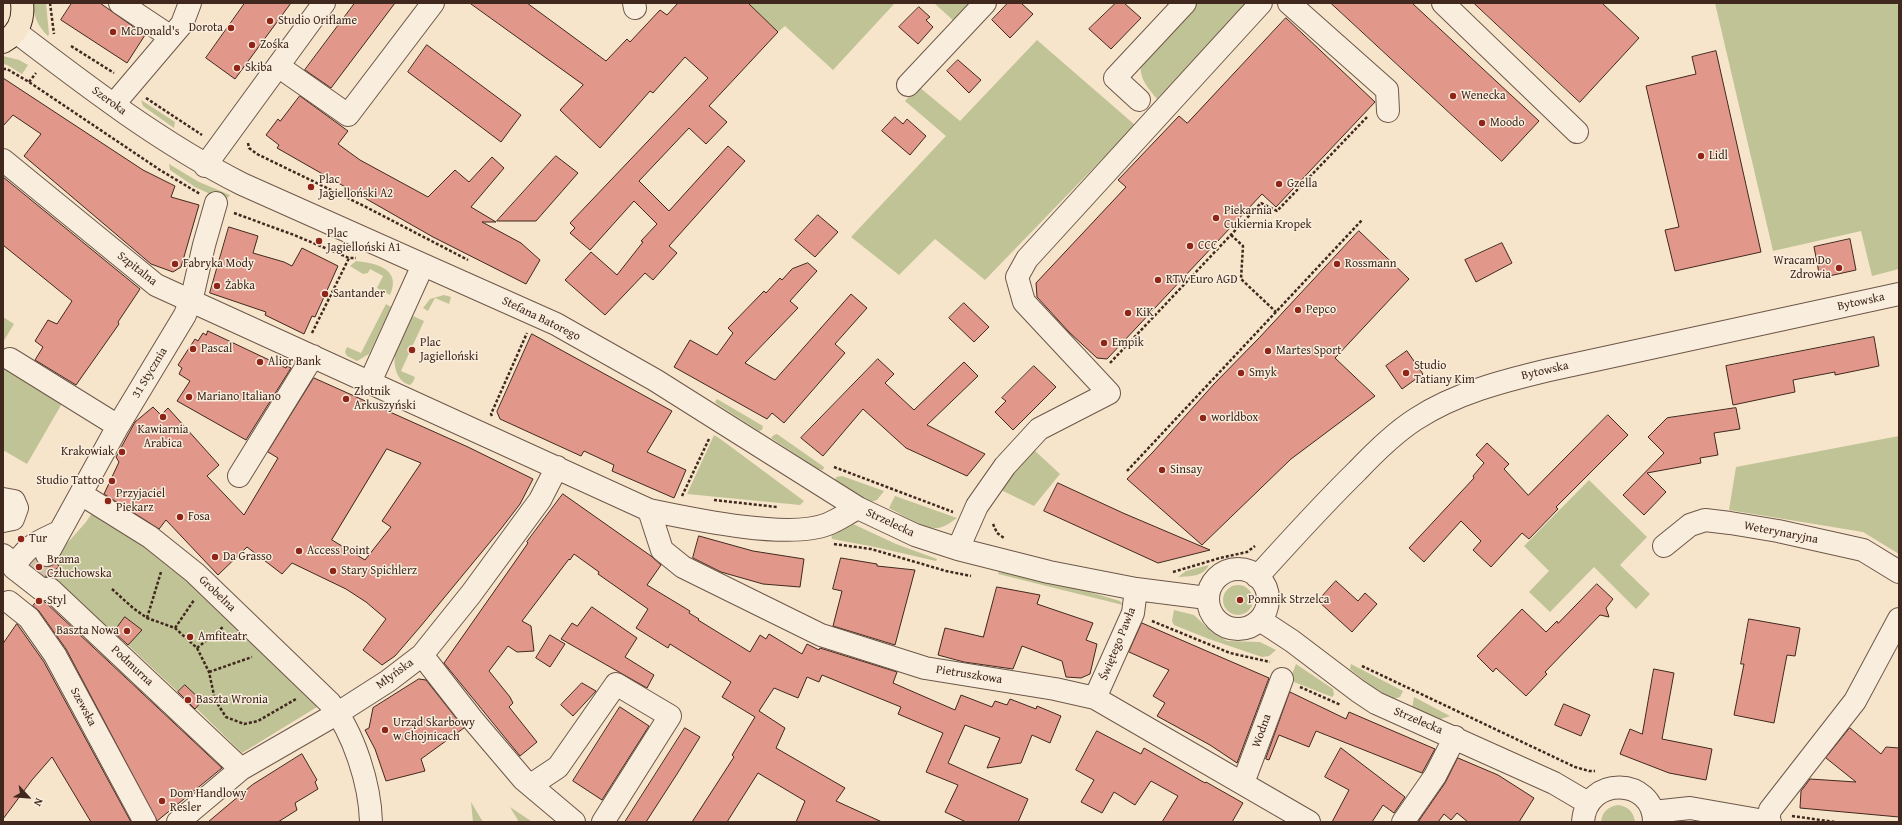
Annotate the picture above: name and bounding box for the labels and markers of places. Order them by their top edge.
place label: Studio Oriflame [278,14,357,28]
marker: Studio Oriflame [265,16,275,26]
place label: Dorota [189,21,223,35]
marker: Dorota [226,23,236,33]
place label: McDonald's [121,25,180,39]
marker: McDonald's [108,27,118,37]
place label: Zośka [260,38,289,52]
marker: Zośka [247,40,257,50]
place label: Skiba [245,61,272,75]
marker: Skiba [232,63,242,73]
place label: Wenecka [1461,89,1506,103]
marker: Wenecka [1448,91,1458,101]
place label: Moodo [1490,116,1525,130]
marker: Moodo [1477,118,1487,128]
place label: Lidl [1709,149,1728,163]
marker: Lidl [1696,151,1706,161]
place label: Plac Jagielloński A2 [319,173,393,201]
place label: Gzella [1287,177,1317,191]
marker: Gzella [1274,179,1284,189]
marker: Plac Jagielloński A2 [306,182,316,192]
place label: Piekarnia Cukiernia Kropek [1224,204,1312,232]
marker: Piekarnia Cukiernia Kropek [1211,213,1221,223]
place label: Plac Jagielloński A1 [327,227,401,255]
marker: Plac Jagielloński A1 [314,236,324,246]
place label: CCC [1198,239,1218,253]
marker: CCC [1185,241,1195,251]
place label: Wracam Do Zdrowia [1773,254,1831,282]
place label: Fabryka Mody [183,257,254,271]
place label: Rossmann [1345,257,1397,271]
marker: Fabryka Mody [170,259,180,269]
marker: Rossmann [1332,259,1342,269]
marker: Wracam Do Zdrowia [1834,263,1844,273]
place label: RTV Euro AGD [1166,273,1237,287]
marker: RTV Euro AGD [1153,275,1163,285]
place label: Żabka [225,279,255,293]
marker: Żabka [212,281,222,291]
place label: Santander [333,287,385,301]
marker: Santander [320,289,330,299]
place label: Pepco [1306,303,1336,317]
marker: Pepco [1293,305,1303,315]
place label: KiK [1136,306,1154,320]
marker: KiK [1123,308,1133,318]
place label: Plac Jagielloński [420,336,478,364]
place label: Empik [1112,336,1144,350]
marker: Empik [1099,338,1109,348]
place label: Pascal [201,342,232,356]
marker: Pascal [188,344,198,354]
place label: Martes Sport [1276,344,1341,358]
marker: Plac Jagielloński [407,345,417,355]
marker: Martes Sport [1263,346,1273,356]
place label: Alior Bank [268,355,321,369]
marker: Alior Bank [255,357,265,367]
place label: Studio Tatiany Kim [1414,359,1475,387]
place label: Smyk [1249,366,1277,380]
marker: Smyk [1236,368,1246,378]
marker: Studio Tatiany Kim [1401,368,1411,378]
place label: Złotnik Arkuszyński [354,385,416,413]
place label: Mariano Italiano [197,390,281,404]
marker: Mariano Italiano [184,392,194,402]
marker: Złotnik Arkuszyński [341,394,351,404]
place label: worldbox [1211,411,1258,425]
marker: Kawiarnia Arabica [158,412,168,422]
marker: worldbox [1198,413,1208,423]
place label: Kawiarnia Arabica [138,423,188,451]
place label: Krakowiak [61,445,114,459]
marker: Krakowiak [117,447,127,457]
place label: Sinsay [1170,463,1202,477]
marker: Sinsay [1157,465,1167,475]
place label: Studio Tattoo [36,474,104,488]
marker: Studio Tattoo [107,476,117,486]
place label: Przyjaciel Piekarz [116,487,165,515]
marker: Przyjaciel Piekarz [103,496,113,506]
place label: Fosa [188,510,210,524]
marker: Fosa [175,512,185,522]
place label: Tur [29,532,47,546]
marker: Tur [16,534,26,544]
place label: Access Point [307,544,370,558]
marker: Access Point [294,546,304,556]
place label: Da Grasso [223,550,272,564]
marker: Da Grasso [210,552,220,562]
place label: Brama Człuchowska [47,553,112,581]
marker: Brama Człuchowska [34,562,44,572]
place label: Stary Spichlerz [341,564,417,578]
marker: Stary Spichlerz [328,566,338,576]
place label: Pomnik Strzelca [1248,593,1330,607]
place label: Styl [47,594,66,608]
marker: Pomnik Strzelca [1235,595,1245,605]
marker: Styl [34,596,44,606]
place label: Baszta Nowa [56,624,119,638]
marker: Baszta Nowa [122,626,132,636]
place label: Amfiteatr [198,630,247,644]
marker: Amfiteatr [185,632,195,642]
place label: Baszta Wronia [196,693,268,707]
marker: Baszta Wronia [183,695,193,705]
place label: Urząd Skarbowy w Chojnicach [393,716,475,744]
marker: Urząd Skarbowy w Chojnicach [380,725,390,735]
place label: Dom Handlowy Resler [170,787,246,815]
marker: Dom Handlowy Resler [157,796,167,806]

